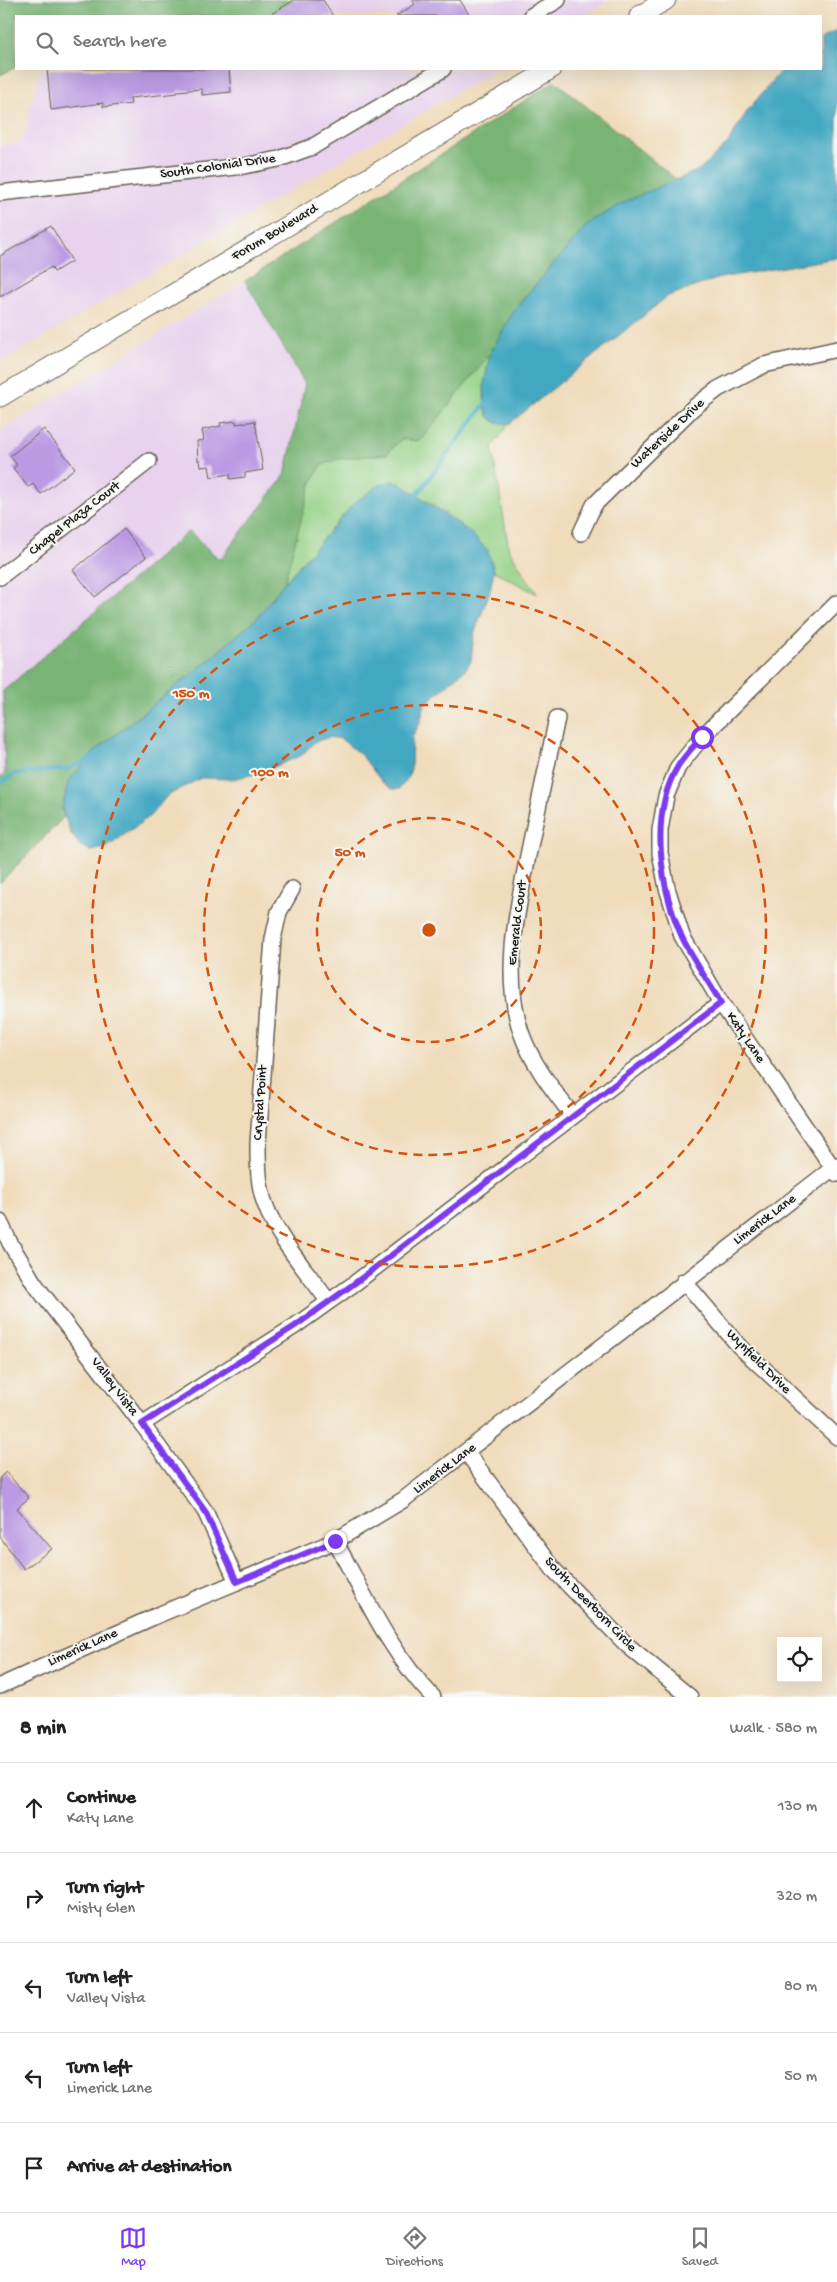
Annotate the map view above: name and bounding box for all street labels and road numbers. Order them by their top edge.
street label: South Colonial Drive [159,150,278,184]
street label: Forum Boulevard [228,200,323,266]
street label: Waterside Drive [627,395,709,473]
street label: Chapel Plaza Court [26,477,125,560]
street label: Emerald Court [504,878,532,966]
street label: Katy Lane [722,1009,769,1068]
street label: Crystal Point [250,1064,272,1141]
street label: Limerick Lane [730,1190,800,1249]
street label: Wynfield Drive [722,1326,795,1399]
street label: Valley Vista [86,1354,142,1420]
street label: Limerick Lane [410,1439,480,1498]
street label: South Deerborn Circle [540,1554,640,1657]
street label: Limerick Lane [46,1625,121,1671]

